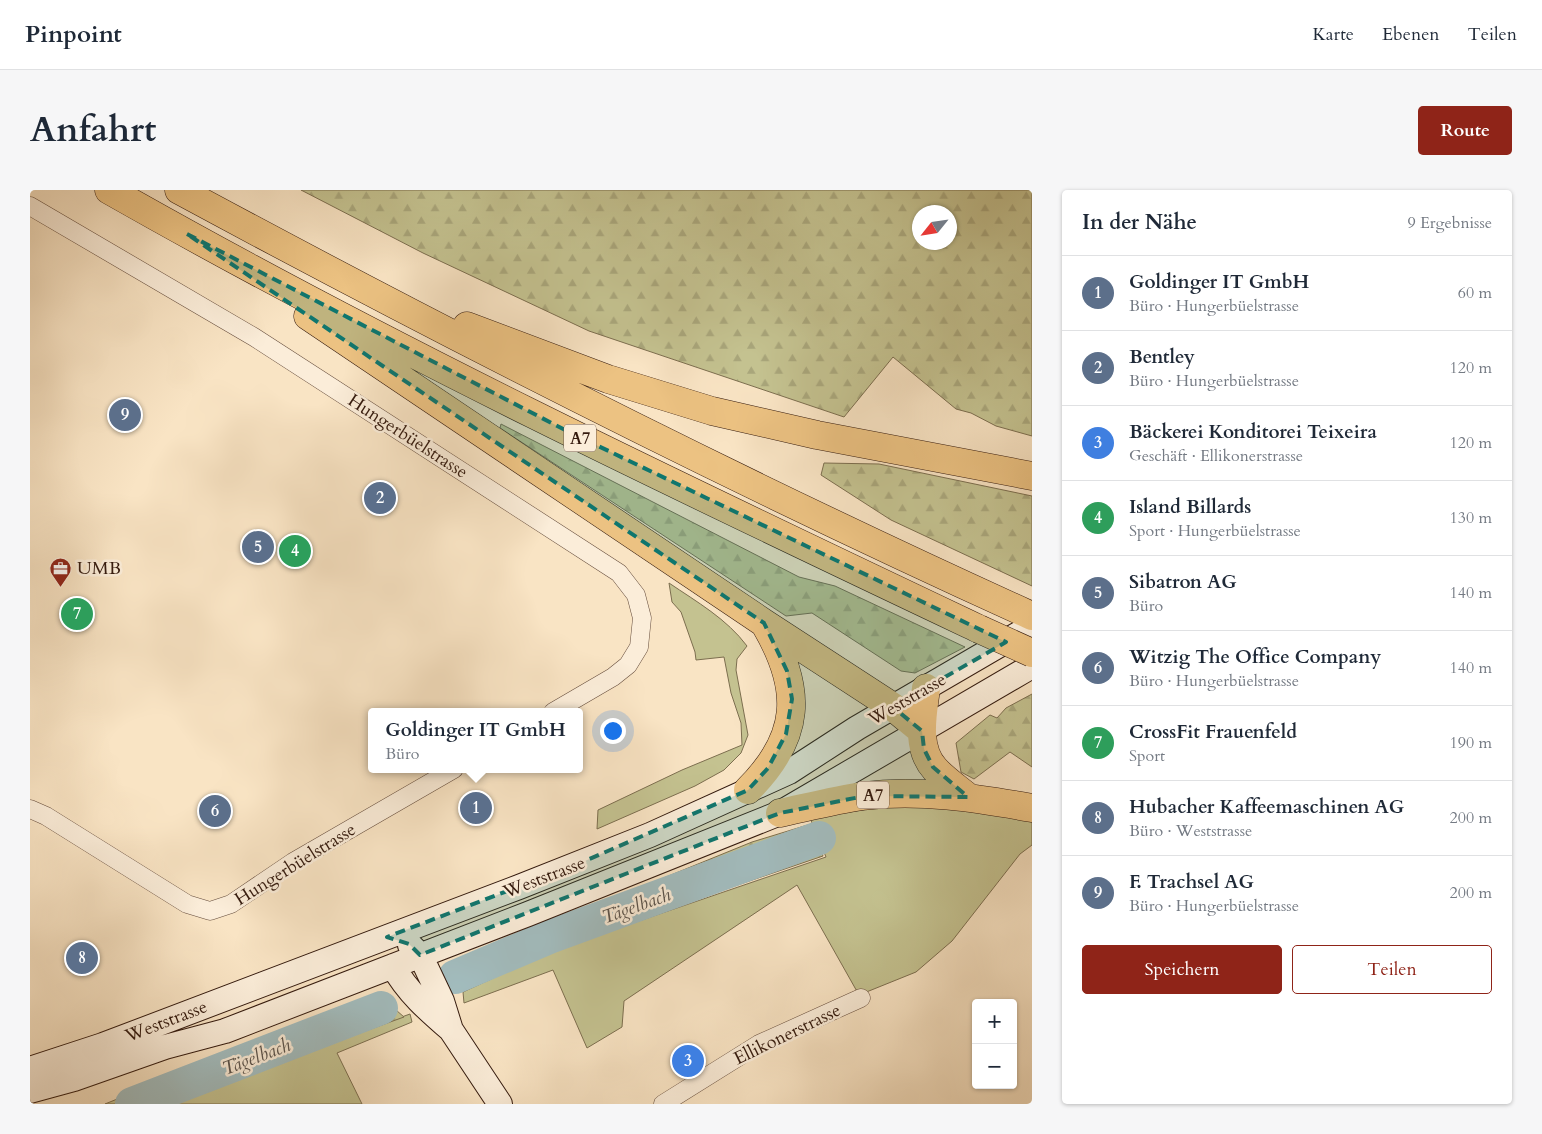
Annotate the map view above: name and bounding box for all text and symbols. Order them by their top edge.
text: Pinpoint [25,18,122,51]
text: Karte [1312,22,1354,47]
text: Ebenen [1382,22,1440,47]
text: Teilen [1468,22,1517,47]
text: Anfahrt [30,106,156,154]
button: Route [1418,106,1512,155]
north arrow [912,205,957,250]
text: In der Nähe [1082,208,1197,237]
text: 9 Ergebnisse [1407,212,1492,234]
text: Goldinger IT GmbH [1129,269,1309,295]
text: 1 [1094,282,1102,304]
text: 60 m [1458,282,1492,304]
text: Büro · Hungerbüelstrasse [1129,295,1299,317]
text: Bentley [1129,344,1195,370]
text: 2 [1094,357,1102,379]
text: 120 m [1450,357,1492,379]
text: Büro · Hungerbüelstrasse [1129,370,1299,392]
street label: Hungerbüelstrasse [343,388,473,485]
pin: 9 [109,396,141,434]
text: Bäckerei Konditorei Teixeira [1129,419,1377,445]
road number: A7 [564,424,596,452]
text: 3 [1094,432,1102,454]
text: 120 m [1450,432,1492,454]
text: Geschäft · Ellikonerstrasse [1129,445,1303,467]
pin: 2 [364,479,396,517]
text: Island Billards [1129,494,1251,520]
text: 4 [1094,507,1102,529]
text: 130 m [1450,507,1492,529]
text: Sport · Hungerbüelstrasse [1129,520,1301,542]
pin: 5 [242,528,274,566]
pin: 4 [279,532,311,570]
office icon: UMB [49,556,73,587]
place label: UMB [77,556,121,581]
text: Sibatron AG [1129,569,1237,595]
text: 5 [1094,582,1102,604]
text: 140 m [1450,582,1492,604]
pin: 7 [61,595,93,633]
text: Büro [1129,595,1163,617]
text: Witzig The Office Company [1129,644,1381,670]
text: 6 [1094,657,1102,679]
text: 140 m [1450,657,1492,679]
street label: Weststrasse [863,667,951,732]
text: Büro · Hungerbüelstrasse [1129,670,1299,692]
popup [368,708,583,773]
text: Goldinger IT GmbH [385,717,566,743]
your location [600,718,626,744]
text: CrossFit Frauenfeld [1129,719,1297,745]
text: 7 [1094,732,1102,754]
text: 190 m [1450,732,1492,754]
text: Büro [385,743,419,765]
text: Sport [1129,745,1165,767]
road number: A7 [857,782,889,808]
pin: 1 [460,789,492,827]
pin: 6 [199,792,231,830]
text: Hubacher Kaffeemaschinen AG [1129,794,1404,820]
text: 8 [1094,807,1102,829]
text: 200 m [1450,807,1492,829]
street label: Hungerbüelstrasse [230,817,361,912]
text: Büro · Weststrasse [1129,820,1252,842]
street label: Weststrasse [499,850,589,905]
text: F. Trachsel AG [1129,869,1254,895]
water label: Tägelbach [598,882,674,930]
text: 9 [1094,882,1102,904]
text: 200 m [1450,882,1492,904]
text: Büro · Hungerbüelstrasse [1129,895,1299,917]
pin: 8 [66,939,98,977]
button: Speichern [1082,945,1282,994]
button: Teilen [1292,945,1492,994]
street label: Weststrasse [121,994,211,1049]
street label: Ellikonerstrasse [730,998,845,1071]
map controls [972,999,1017,1089]
button: + [972,999,1017,1044]
water label: Tägelbach [218,1032,294,1082]
pin: 3 [672,1042,704,1080]
button: − [972,1044,1017,1089]

